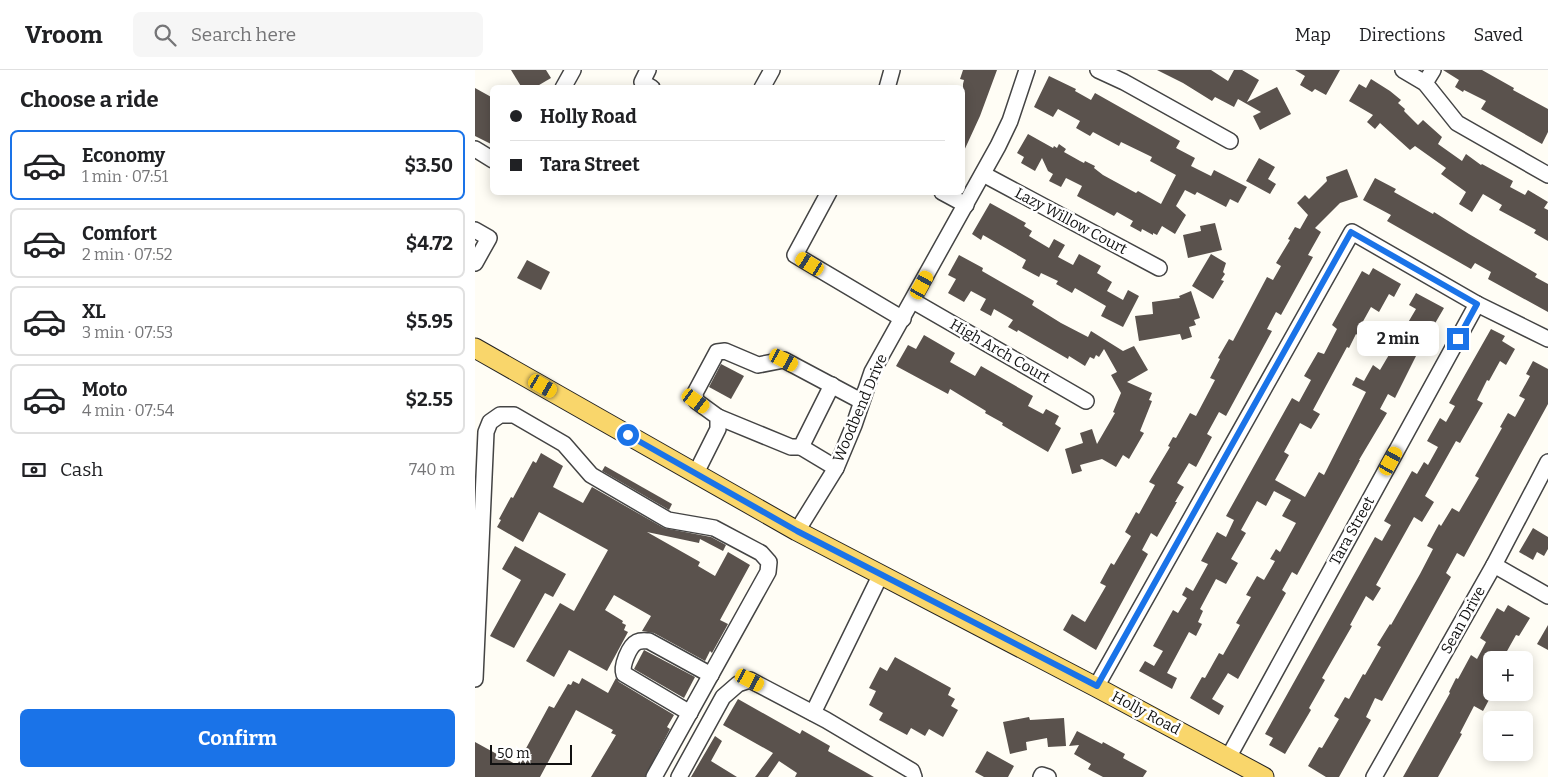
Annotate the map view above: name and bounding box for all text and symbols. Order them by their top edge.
search box [133,12,483,57]
text: Vroom [25,21,103,49]
icon: search [151,21,179,49]
text: Search here [191,23,296,46]
text: Map [1295,24,1331,46]
text: Directions [1359,24,1446,46]
text: Saved [1474,24,1523,46]
text: Choose a ride [20,86,159,113]
text: Holly Road [540,105,637,128]
icon: car [22,143,67,188]
text: Economy [82,144,165,167]
text: Tara Street [540,153,640,176]
text: $3.50 [404,154,453,177]
text: 1 min · 07:51 [82,167,168,186]
street label: Lazy Willow Court [1012,184,1131,258]
icon: car [22,221,67,266]
text: Comfort [82,222,157,245]
text: $4.72 [406,232,453,255]
text: 2 min · 07:52 [82,245,173,264]
car [793,250,826,278]
car [908,268,935,302]
icon: car [22,299,67,344]
text: XL [82,300,106,323]
text: $5.95 [406,310,453,333]
street label: High Arch Court [947,315,1054,387]
callout: 2 min [1358,322,1441,356]
text: 3 min · 07:53 [82,323,173,342]
route end [1447,328,1469,350]
text: 2 min [1377,329,1419,348]
car [767,346,800,374]
street label: Woodbend Drive [829,351,891,465]
car [526,372,559,400]
icon: car [22,377,67,422]
text: Moto [82,378,128,401]
car [679,386,712,416]
text: $2.55 [406,388,453,411]
text: 4 min · 07:54 [82,401,174,420]
route start [617,424,639,446]
car [1377,444,1404,478]
icon: cash [20,456,48,484]
text: Cash [60,458,103,481]
text: 740 m [409,460,455,479]
street label: Tara Street [1326,493,1379,569]
street label: Sean Drive [1437,583,1489,657]
map controls [1483,651,1533,761]
button: + [1483,651,1533,701]
car [733,667,766,693]
street label: Holly Road [1109,687,1183,739]
button: Confirm [20,709,455,767]
button: − [1483,711,1533,761]
scale bar [490,742,573,765]
text: 50 m [497,745,530,762]

